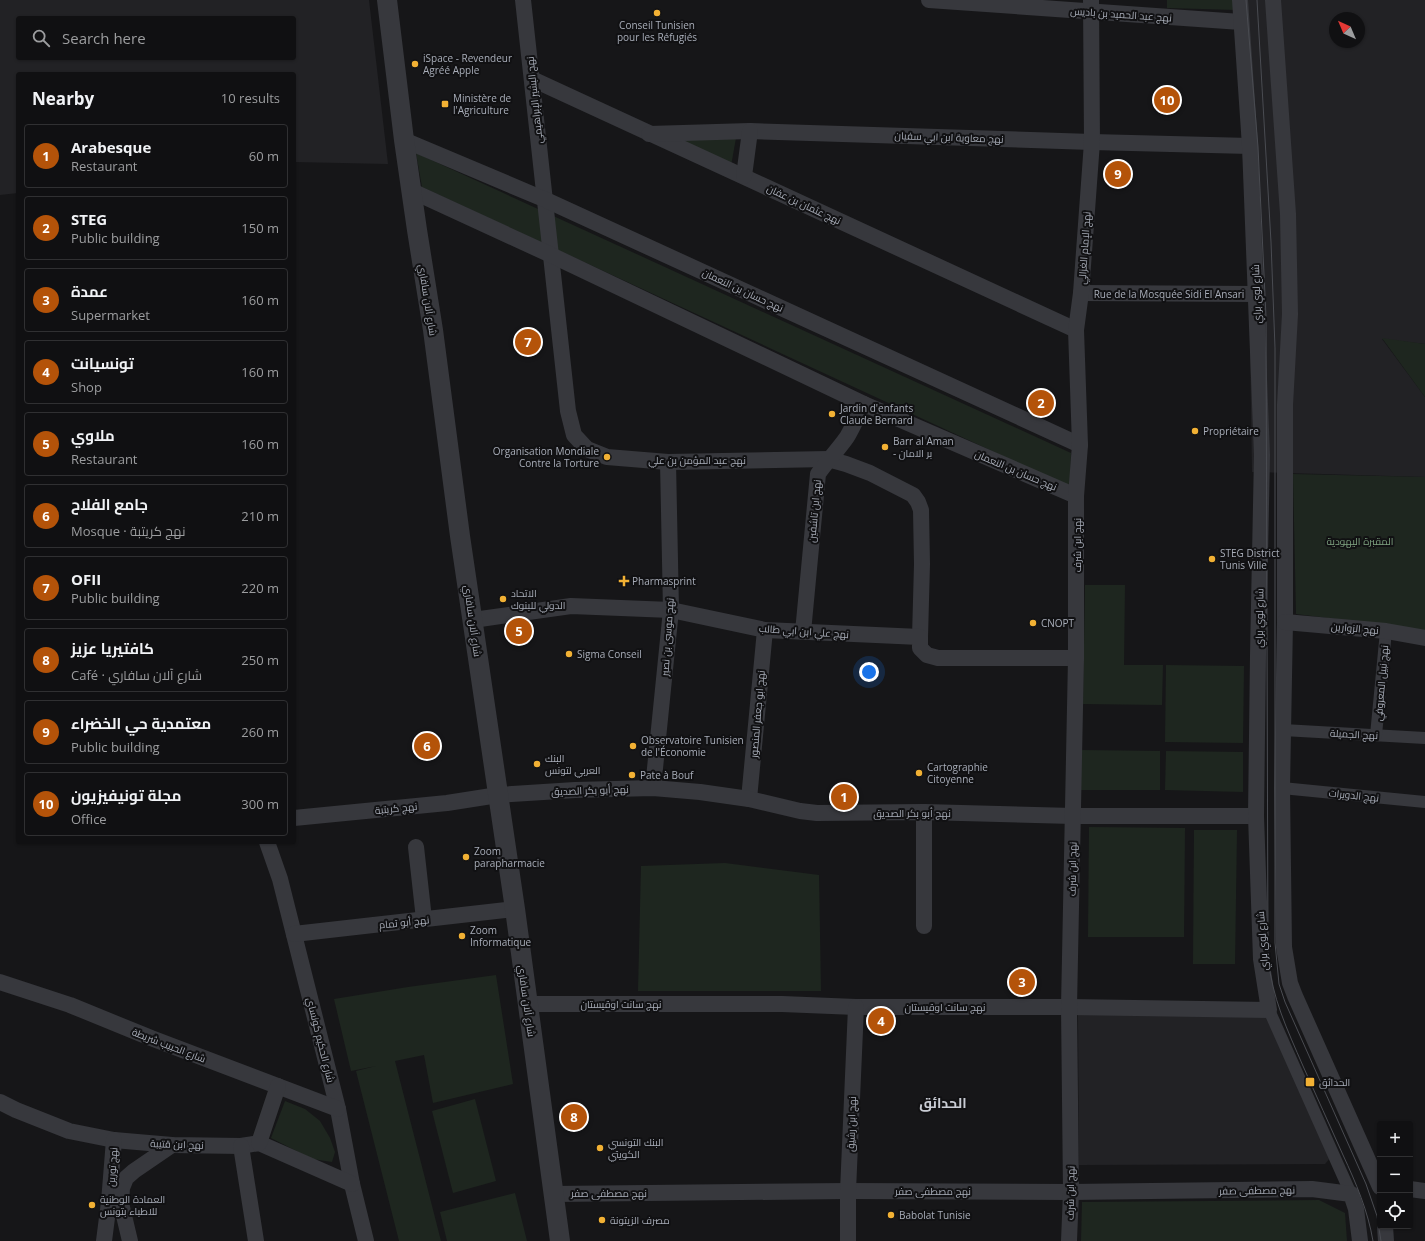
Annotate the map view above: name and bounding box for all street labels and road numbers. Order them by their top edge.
street label: نهج عبد الحميد بن باديس [1070,3,1172,25]
street label: نهج البشير الإبراهيمي [522,56,547,144]
street label: نهج معاوية ابن ابي سفيان [894,128,1004,147]
street label: نهج عثمان بن عفان [765,181,843,227]
street label: نهج الإمام الغزالي [1074,211,1095,285]
street label: شارع آلان سافاري [414,263,441,337]
street label: شارع لوي براي [1248,264,1265,324]
street label: نهج حسان بن النعمان [700,265,786,315]
street label: Rue de la Mosquée Sidi El Ansari [1094,287,1244,301]
street label: نهج حسان بن النعمان [973,446,1059,494]
street label: نهج عبد المؤمن بن علي [648,453,746,468]
street label: نهج ابن تاشفين [804,479,824,543]
street label: نهج ابن شرف [1070,518,1084,572]
street label: شارع آلان سافاري [460,584,485,658]
street label: شارع لوي براي [1251,588,1268,648]
street label: نهج موسى بن نصير [657,597,677,678]
street label: نهج الزوارين [1331,619,1379,637]
street label: نهج علي ابن ابي طالب [758,621,849,642]
street label: نهج نبيل المعروفي [1371,644,1392,722]
street label: نهج ابو جعفر المنصور [746,670,768,759]
street label: نهج الجميلة [1330,726,1378,742]
street label: نهج أبو بكر الصديق [551,782,629,798]
street label: نهج الدويرات [1328,785,1380,805]
street label: نهج كريتبة [374,799,418,817]
street label: نهج أبو بكر الصديق [873,806,951,820]
street label: نهج ابن شرف [1065,842,1079,896]
street label: شارع لوي براي [1253,911,1272,971]
street label: نهج أبو تمام [378,912,430,933]
street label: شارع آلان سافاري [514,964,539,1038]
street label: شارع الحكيم كونساي [303,996,338,1084]
street label: نهج سانت اوقيستان [580,997,662,1011]
street label: نهج سانت اوقيستان [904,1000,986,1014]
street label: شارع الحبيب شريطة [130,1024,208,1066]
street label: نهج ابن رشيق [843,1096,859,1152]
street label: نهج ابن قتيبة [150,1136,204,1152]
street label: نهج تورين [104,1147,120,1187]
street label: نهج ابن شرف [1063,1166,1077,1220]
street label: نهج مصطفى صفر [1218,1182,1295,1198]
street label: نهج مصطفى صفر [894,1184,971,1198]
street label: نهج مصطفى صفر [570,1186,647,1200]

